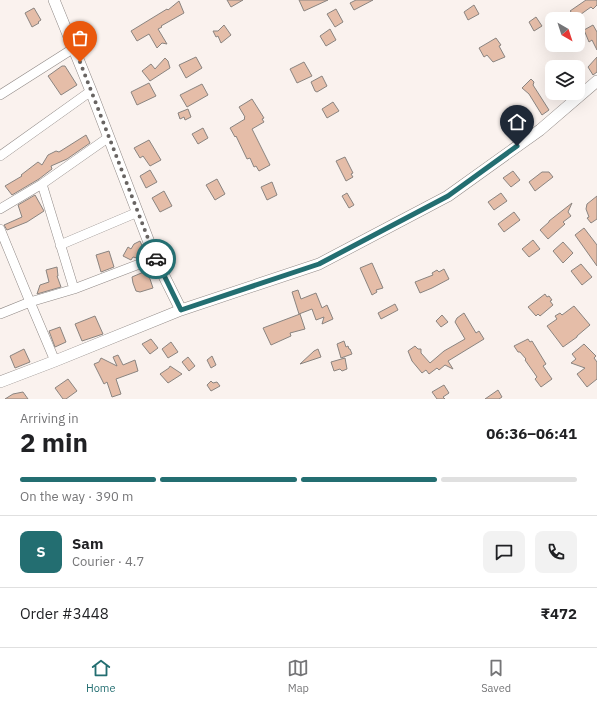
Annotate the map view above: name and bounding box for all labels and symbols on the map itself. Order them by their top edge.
north arrow [545,12,585,52]
pin [63,21,97,62]
pin [500,105,534,146]
courier [136,239,176,279]

